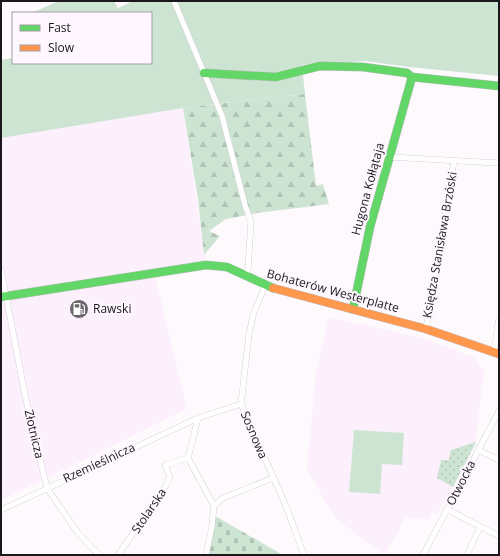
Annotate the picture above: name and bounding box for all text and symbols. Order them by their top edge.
legend [12,12,152,64]
text: Fast [48,19,71,36]
text: Slow [48,39,75,56]
street label: Hugona Kołłątaja [347,141,388,237]
street label: Księdza Stanisława Brzóski [418,170,461,320]
street label: Bohaterów Westerplatte [265,265,401,316]
fuel station icon: Rawski [68,298,90,320]
place label: Rawski [93,300,131,317]
street label: Złotnicza [21,408,48,460]
street label: Sosnowa [237,408,272,461]
street label: Rzemieślnicza [60,438,138,487]
street label: Otwocka [442,457,479,508]
street label: Stolarska [127,485,170,537]

